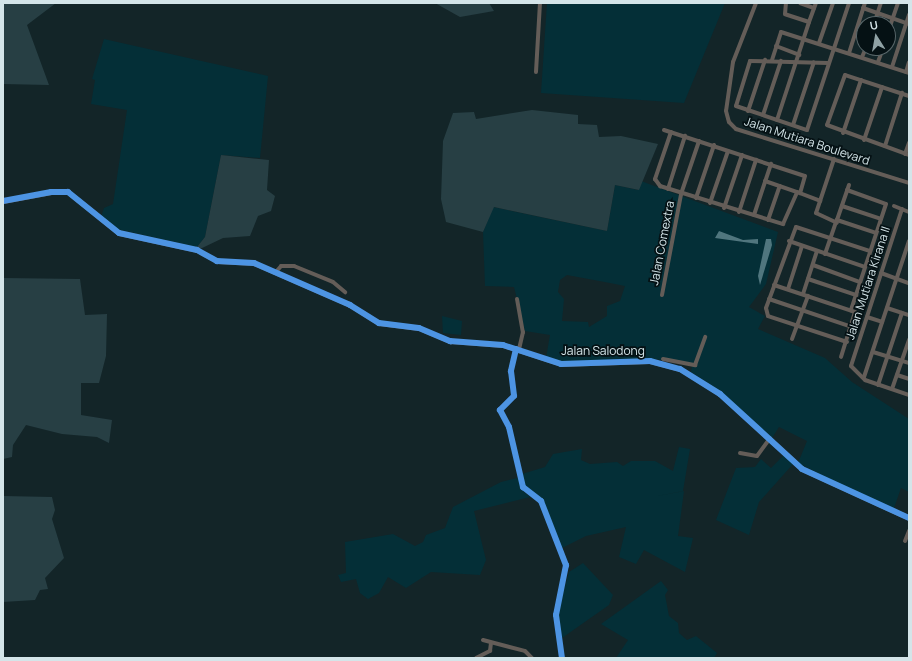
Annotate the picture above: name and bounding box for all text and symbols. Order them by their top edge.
north arrow [856,16,896,56]
text: U [868,17,879,33]
street label: Jalan Mutiara Boulevard [743,114,871,168]
street label: Jalan Comextra [647,200,677,286]
street label: Jalan Mutiara Kirana II [843,225,893,341]
street label: Jalan Salodong [561,344,645,358]

